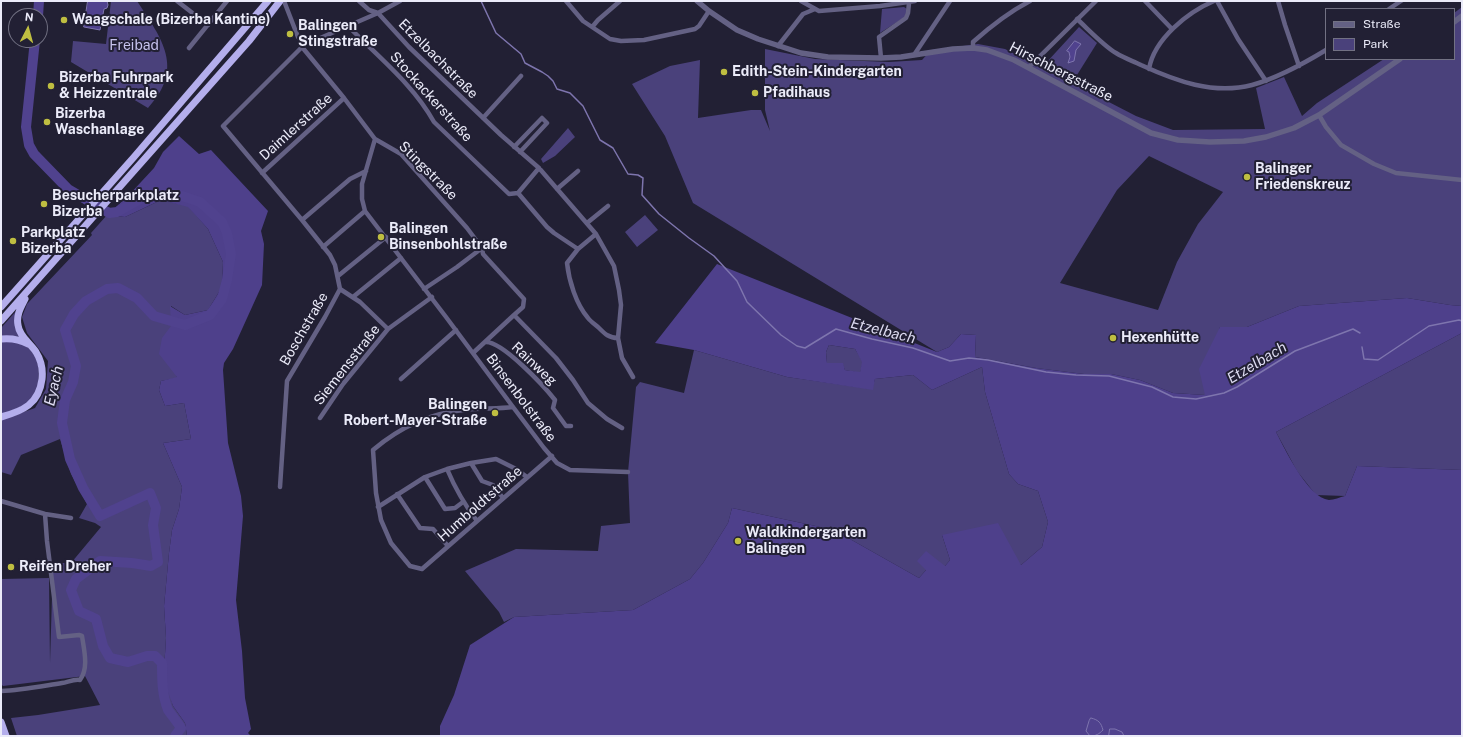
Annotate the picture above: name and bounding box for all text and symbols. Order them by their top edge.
north arrow [8,8,48,48]
legend [1325,8,1455,60]
text: N [24,11,34,23]
place label: Waagschale (Bizerba Kantine) [72,12,271,28]
marker: Waagschale (Bizerba Kantine) [59,15,69,25]
street label: Etzelbachstraße [395,16,481,102]
text: Straße [1363,17,1400,31]
place label: Balingen Stingstraße [298,18,378,50]
marker: Balingen Stingstraße [285,29,295,39]
text: Park [1363,37,1389,51]
park label: Freibad [109,38,159,54]
street label: Hirschbergstraße [1006,39,1116,105]
street label: Stockackerstraße [386,49,476,145]
place label: Edith-Stein-Kindergarten [732,64,902,80]
marker: Edith-Stein-Kindergarten [719,67,729,77]
place label: Bizerba Fuhrpark & Heizzentrale [59,70,174,102]
marker: Bizerba Fuhrpark & Heizzentrale [46,81,56,91]
place label: Pfadihaus [763,85,830,101]
marker: Pfadihaus [750,88,760,98]
street label: Daimlerstraße [256,90,336,164]
place label: Bizerba Waschanlage [55,106,144,138]
marker: Bizerba Waschanlage [42,117,52,127]
street label: Stingstraße [395,138,461,204]
place label: Balinger Friedenskreuz [1255,161,1351,194]
marker: Balinger Friedenskreuz [1242,172,1252,182]
place label: Besucherparkplatz Bizerba [52,188,179,220]
marker: Besucherparkplatz Bizerba [39,199,49,209]
place label: Balingen Binsenbohlstraße [389,221,507,254]
place label: Parkplatz Bizerba [21,225,85,258]
marker: Balingen Binsenbohlstraße [376,232,386,242]
marker: Parkplatz Bizerba [8,236,18,246]
street label: Boschstraße [276,290,332,368]
water label: Etzelbach [849,314,917,348]
street label: Siemensstraße [310,321,384,409]
place label: Hexenhütte [1121,330,1199,346]
marker: Hexenhütte [1108,333,1118,343]
water label: Etzelbach [1224,338,1290,388]
street label: Rainweg [508,339,560,389]
street label: Binsenbolstraße [482,351,560,445]
water label: Eyach [41,364,67,408]
place label: Balingen Robert-Mayer-Straße [344,397,487,430]
marker: Balingen Robert-Mayer-Straße [490,408,500,418]
street label: Humboldtstraße [434,463,526,545]
place label: Waldkindergarten Balingen [746,525,866,558]
marker: Waldkindergarten Balingen [733,536,743,546]
place label: Reifen Dreher [19,559,111,575]
marker: Reifen Dreher [6,562,16,572]

